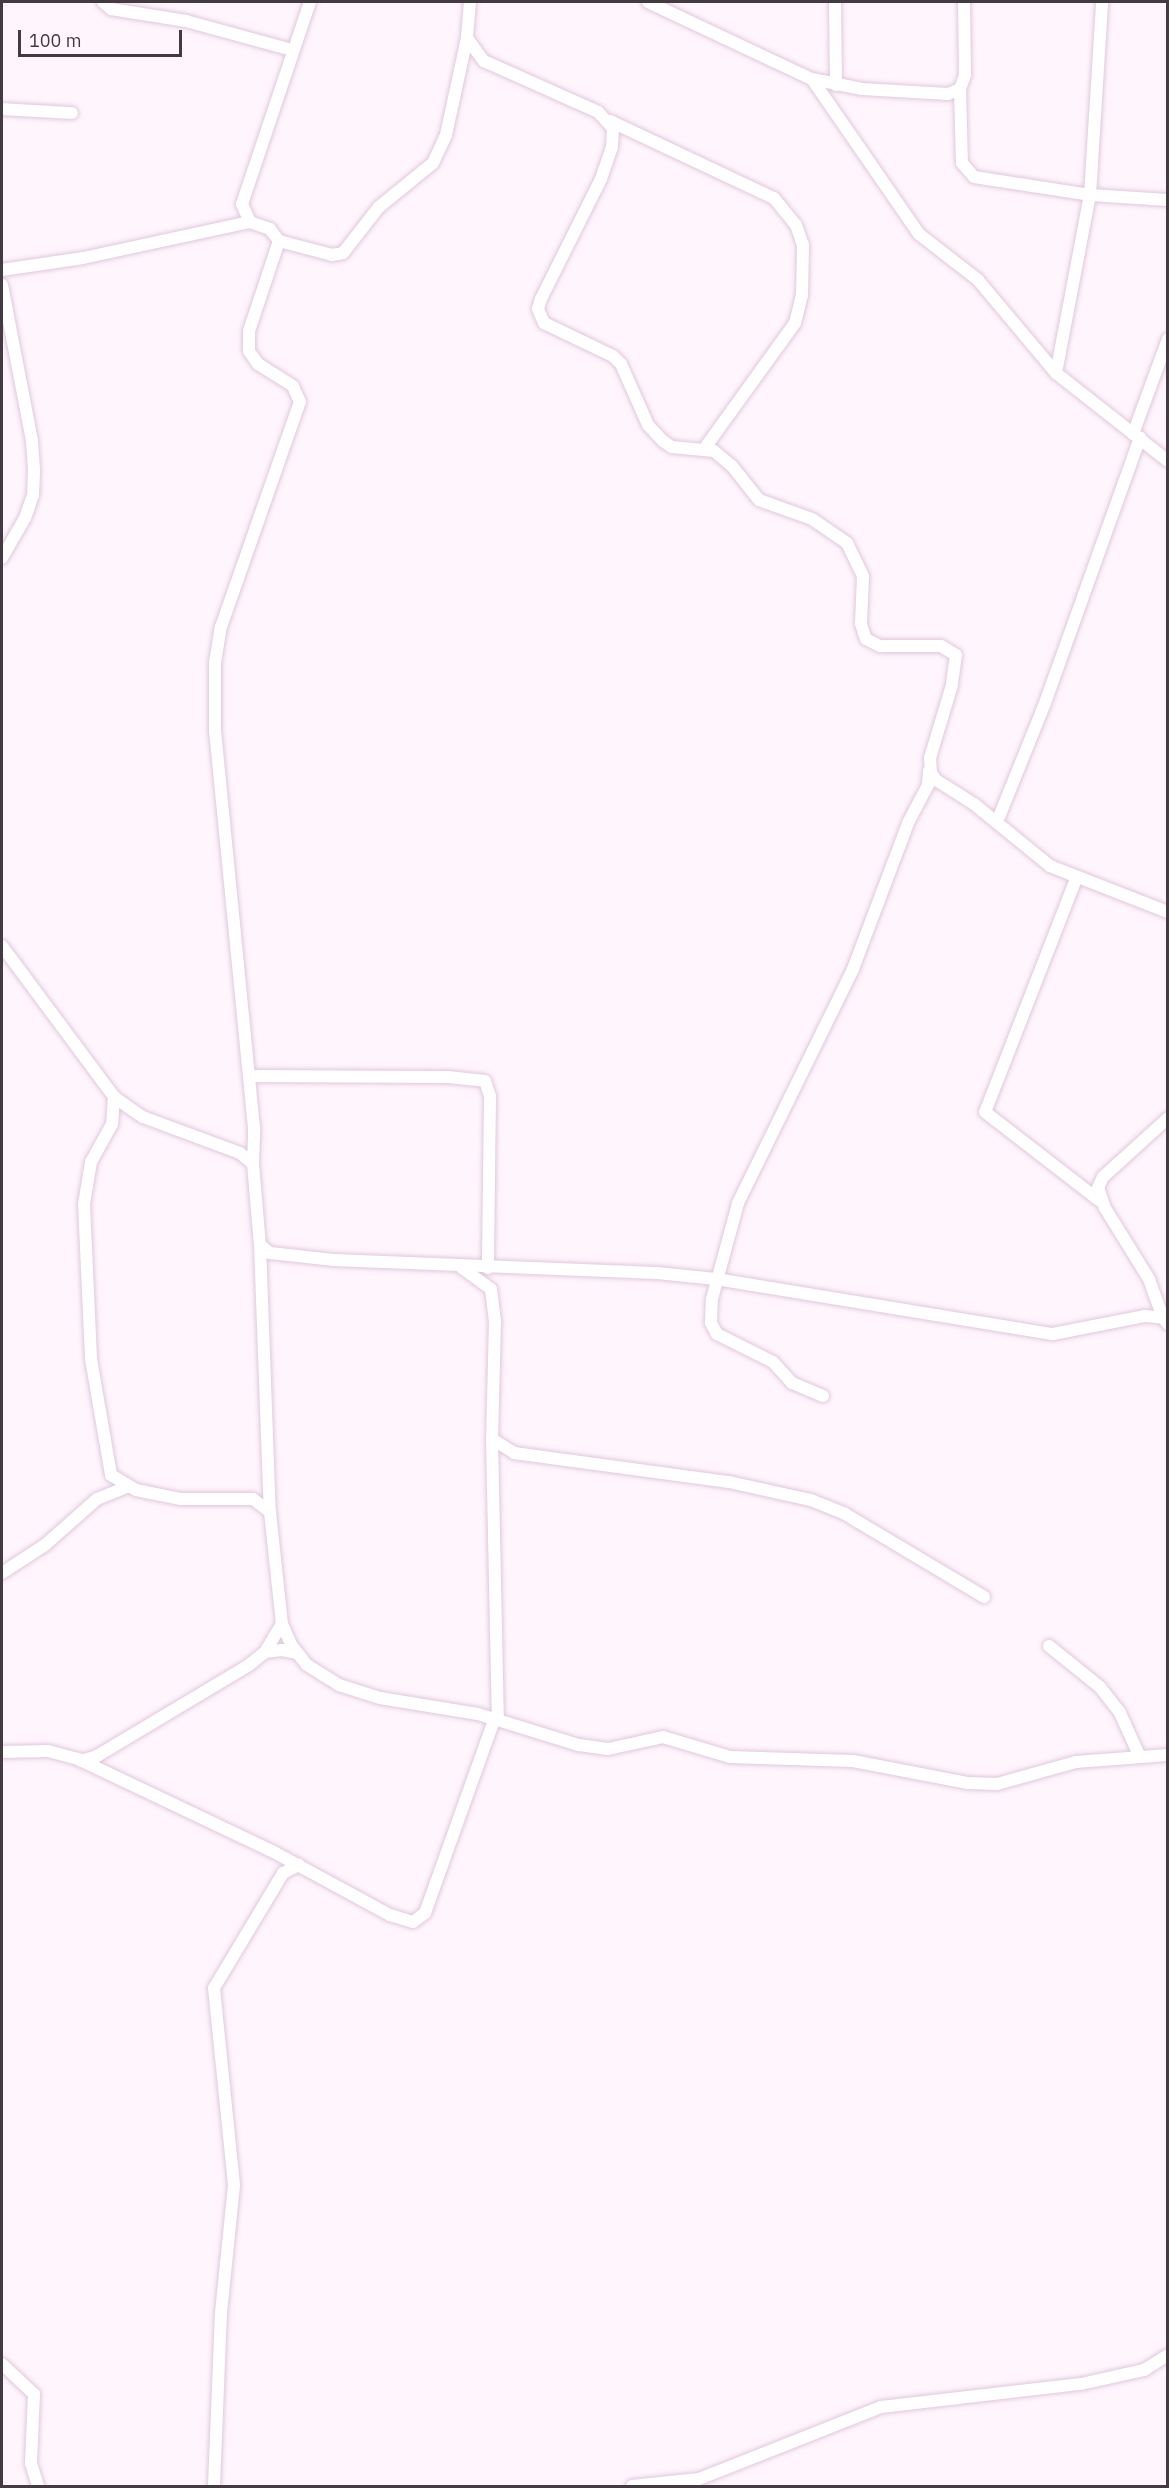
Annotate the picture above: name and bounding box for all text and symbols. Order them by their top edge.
scale bar [21,18,184,56]
text: 100 m [29,29,81,52]

